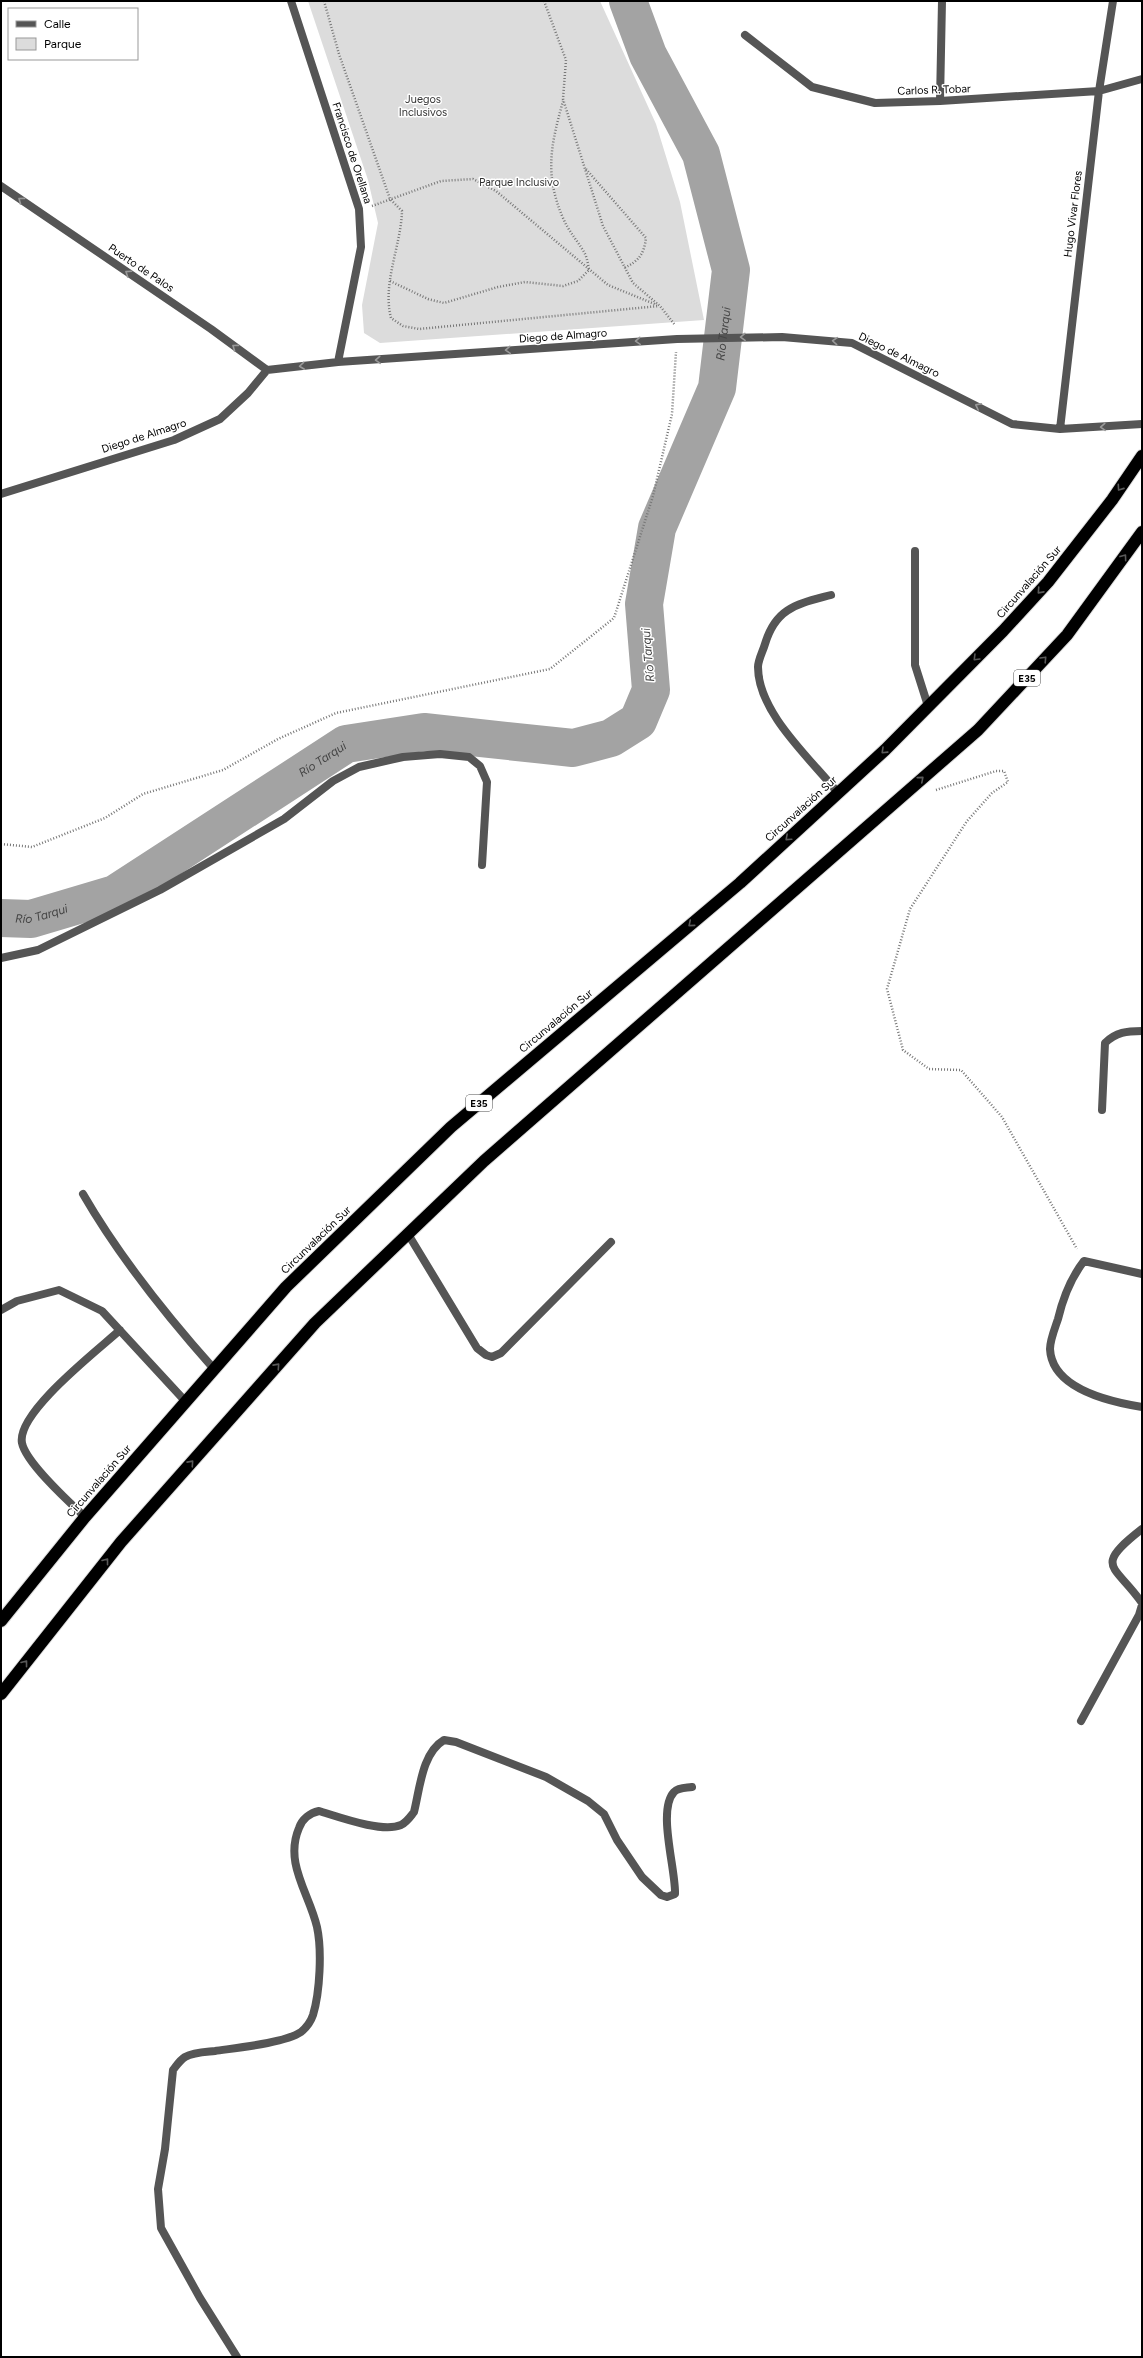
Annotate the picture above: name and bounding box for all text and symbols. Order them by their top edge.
legend [8,8,138,60]
text: Calle [44,17,71,31]
text: Parque [44,37,82,51]
street label: Carlos R. Tobar [897,82,971,98]
park label: Juegos Inclusivos [399,93,447,119]
street label: Francisco de Orellana [329,101,375,205]
street label: Hugo Vivar Flores [1061,170,1085,258]
park label: Parque Inclusivo [479,176,559,189]
one-way arrow [18,198,25,205]
street label: Puerto de Palos [106,241,176,295]
one-way arrow [126,271,133,278]
water label: Río Tarqui [713,306,734,361]
street label: Diego de Almagro [519,326,607,346]
street label: Diego de Almagro [856,330,942,380]
one-way arrow [740,333,746,342]
one-way arrow [635,337,641,346]
one-way arrow [832,337,838,346]
one-way arrow [233,345,240,352]
one-way arrow [505,346,511,355]
one-way arrow [375,355,381,364]
one-way arrow [299,362,305,371]
one-way arrow [974,403,982,411]
street label: Diego de Almagro [100,416,188,456]
one-way arrow [1100,422,1106,431]
one-way arrow [1118,484,1125,491]
street label: Circunvalación Sur [994,543,1064,621]
one-way arrow [1119,554,1127,561]
one-way arrow [1037,586,1045,594]
water label: Río Tarqui [639,627,657,682]
one-way arrow [973,653,981,661]
one-way arrow [1039,656,1047,664]
road number: E35 [1014,670,1040,686]
water label: Río Tarqui [296,739,349,780]
one-way arrow [881,746,889,754]
street label: Circunvalación Sur [762,773,840,845]
one-way arrow [916,777,924,784]
one-way arrow [785,834,793,841]
water label: Río Tarqui [15,901,70,926]
one-way arrow [688,920,695,927]
street label: Circunvalación Sur [517,986,596,1056]
road number: E35 [466,1095,492,1111]
street label: Circunvalación Sur [278,1203,354,1277]
one-way arrow [273,1363,280,1370]
street label: Circunvalación Sur [64,1442,134,1520]
one-way arrow [186,1460,194,1468]
one-way arrow [101,1559,108,1566]
one-way arrow [21,1660,28,1667]

